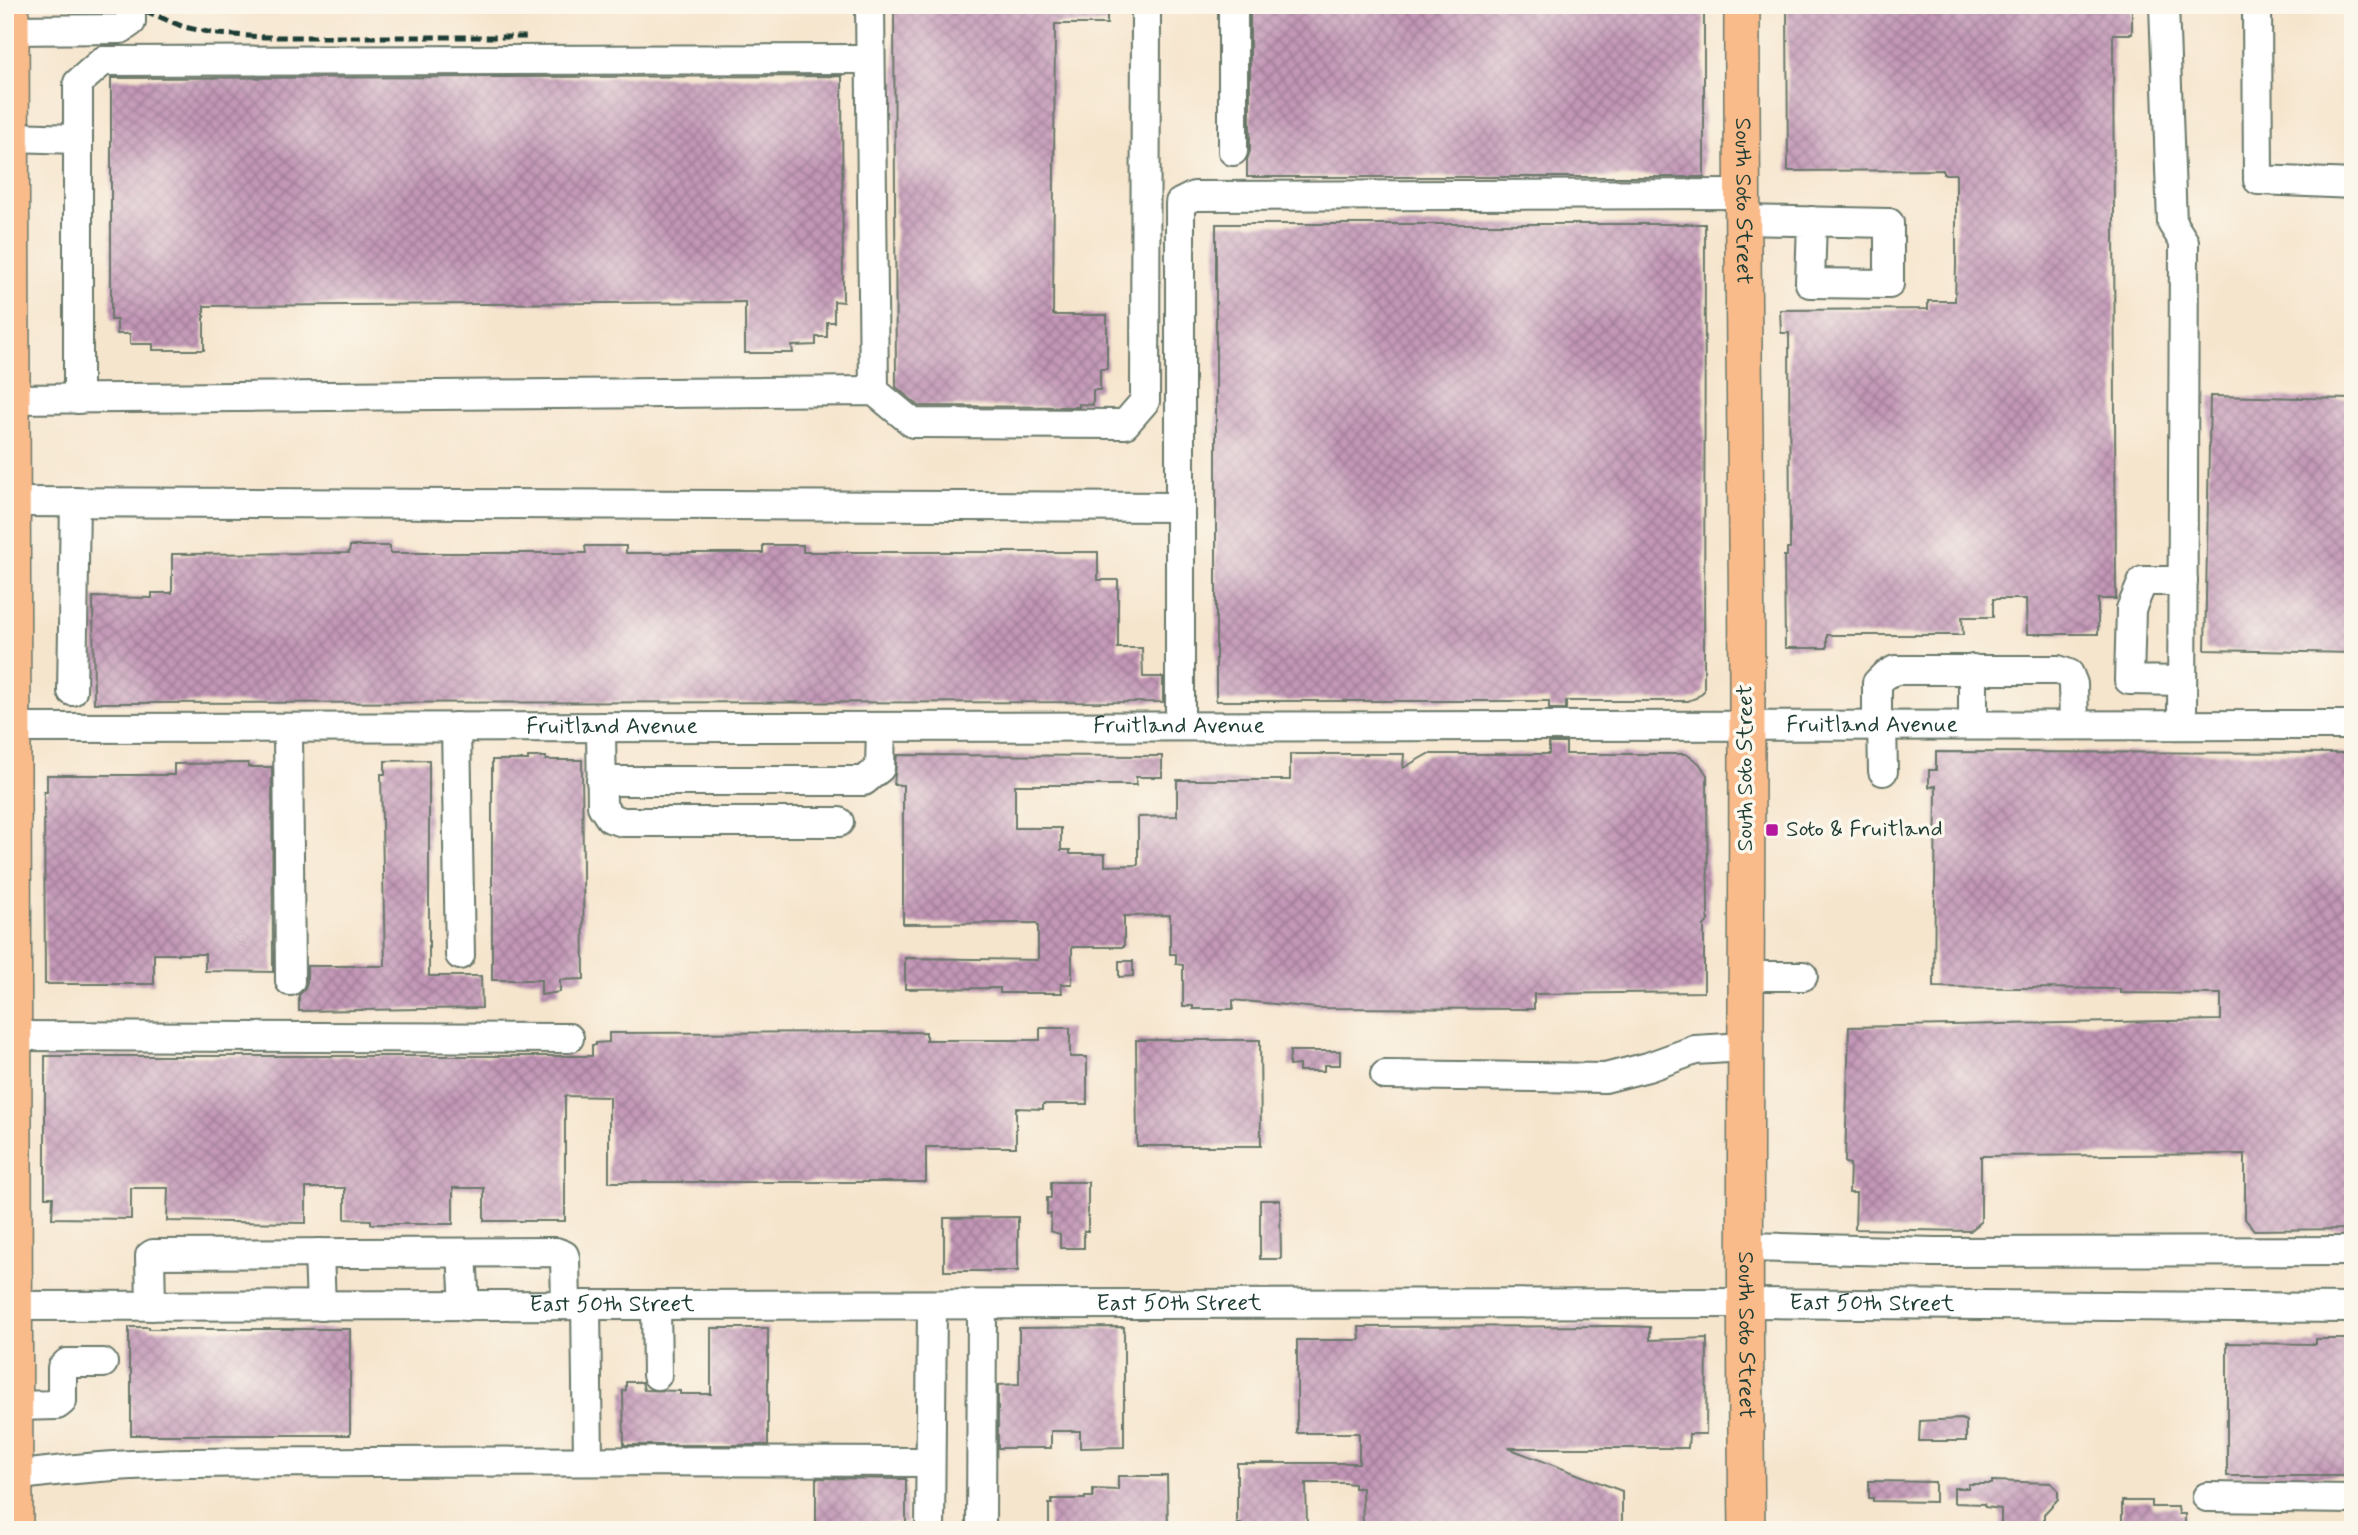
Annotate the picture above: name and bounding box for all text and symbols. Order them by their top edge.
street label: South Soto Street [1727,117,1758,285]
street label: South Soto Street [1731,684,1761,852]
street label: Fruitland Avenue [1093,711,1265,742]
street label: Fruitland Avenue [1786,711,1958,741]
street label: Fruitland Avenue [526,712,698,742]
place label: Soto & Fruitland [1786,815,1943,845]
marker: Soto & Fruitland [1764,822,1780,838]
street label: South Soto Street [1730,1251,1761,1419]
street label: East 50th Street [1789,1288,1955,1320]
street label: East 50th Street [1096,1289,1262,1319]
street label: East 50th Street [529,1290,695,1320]

